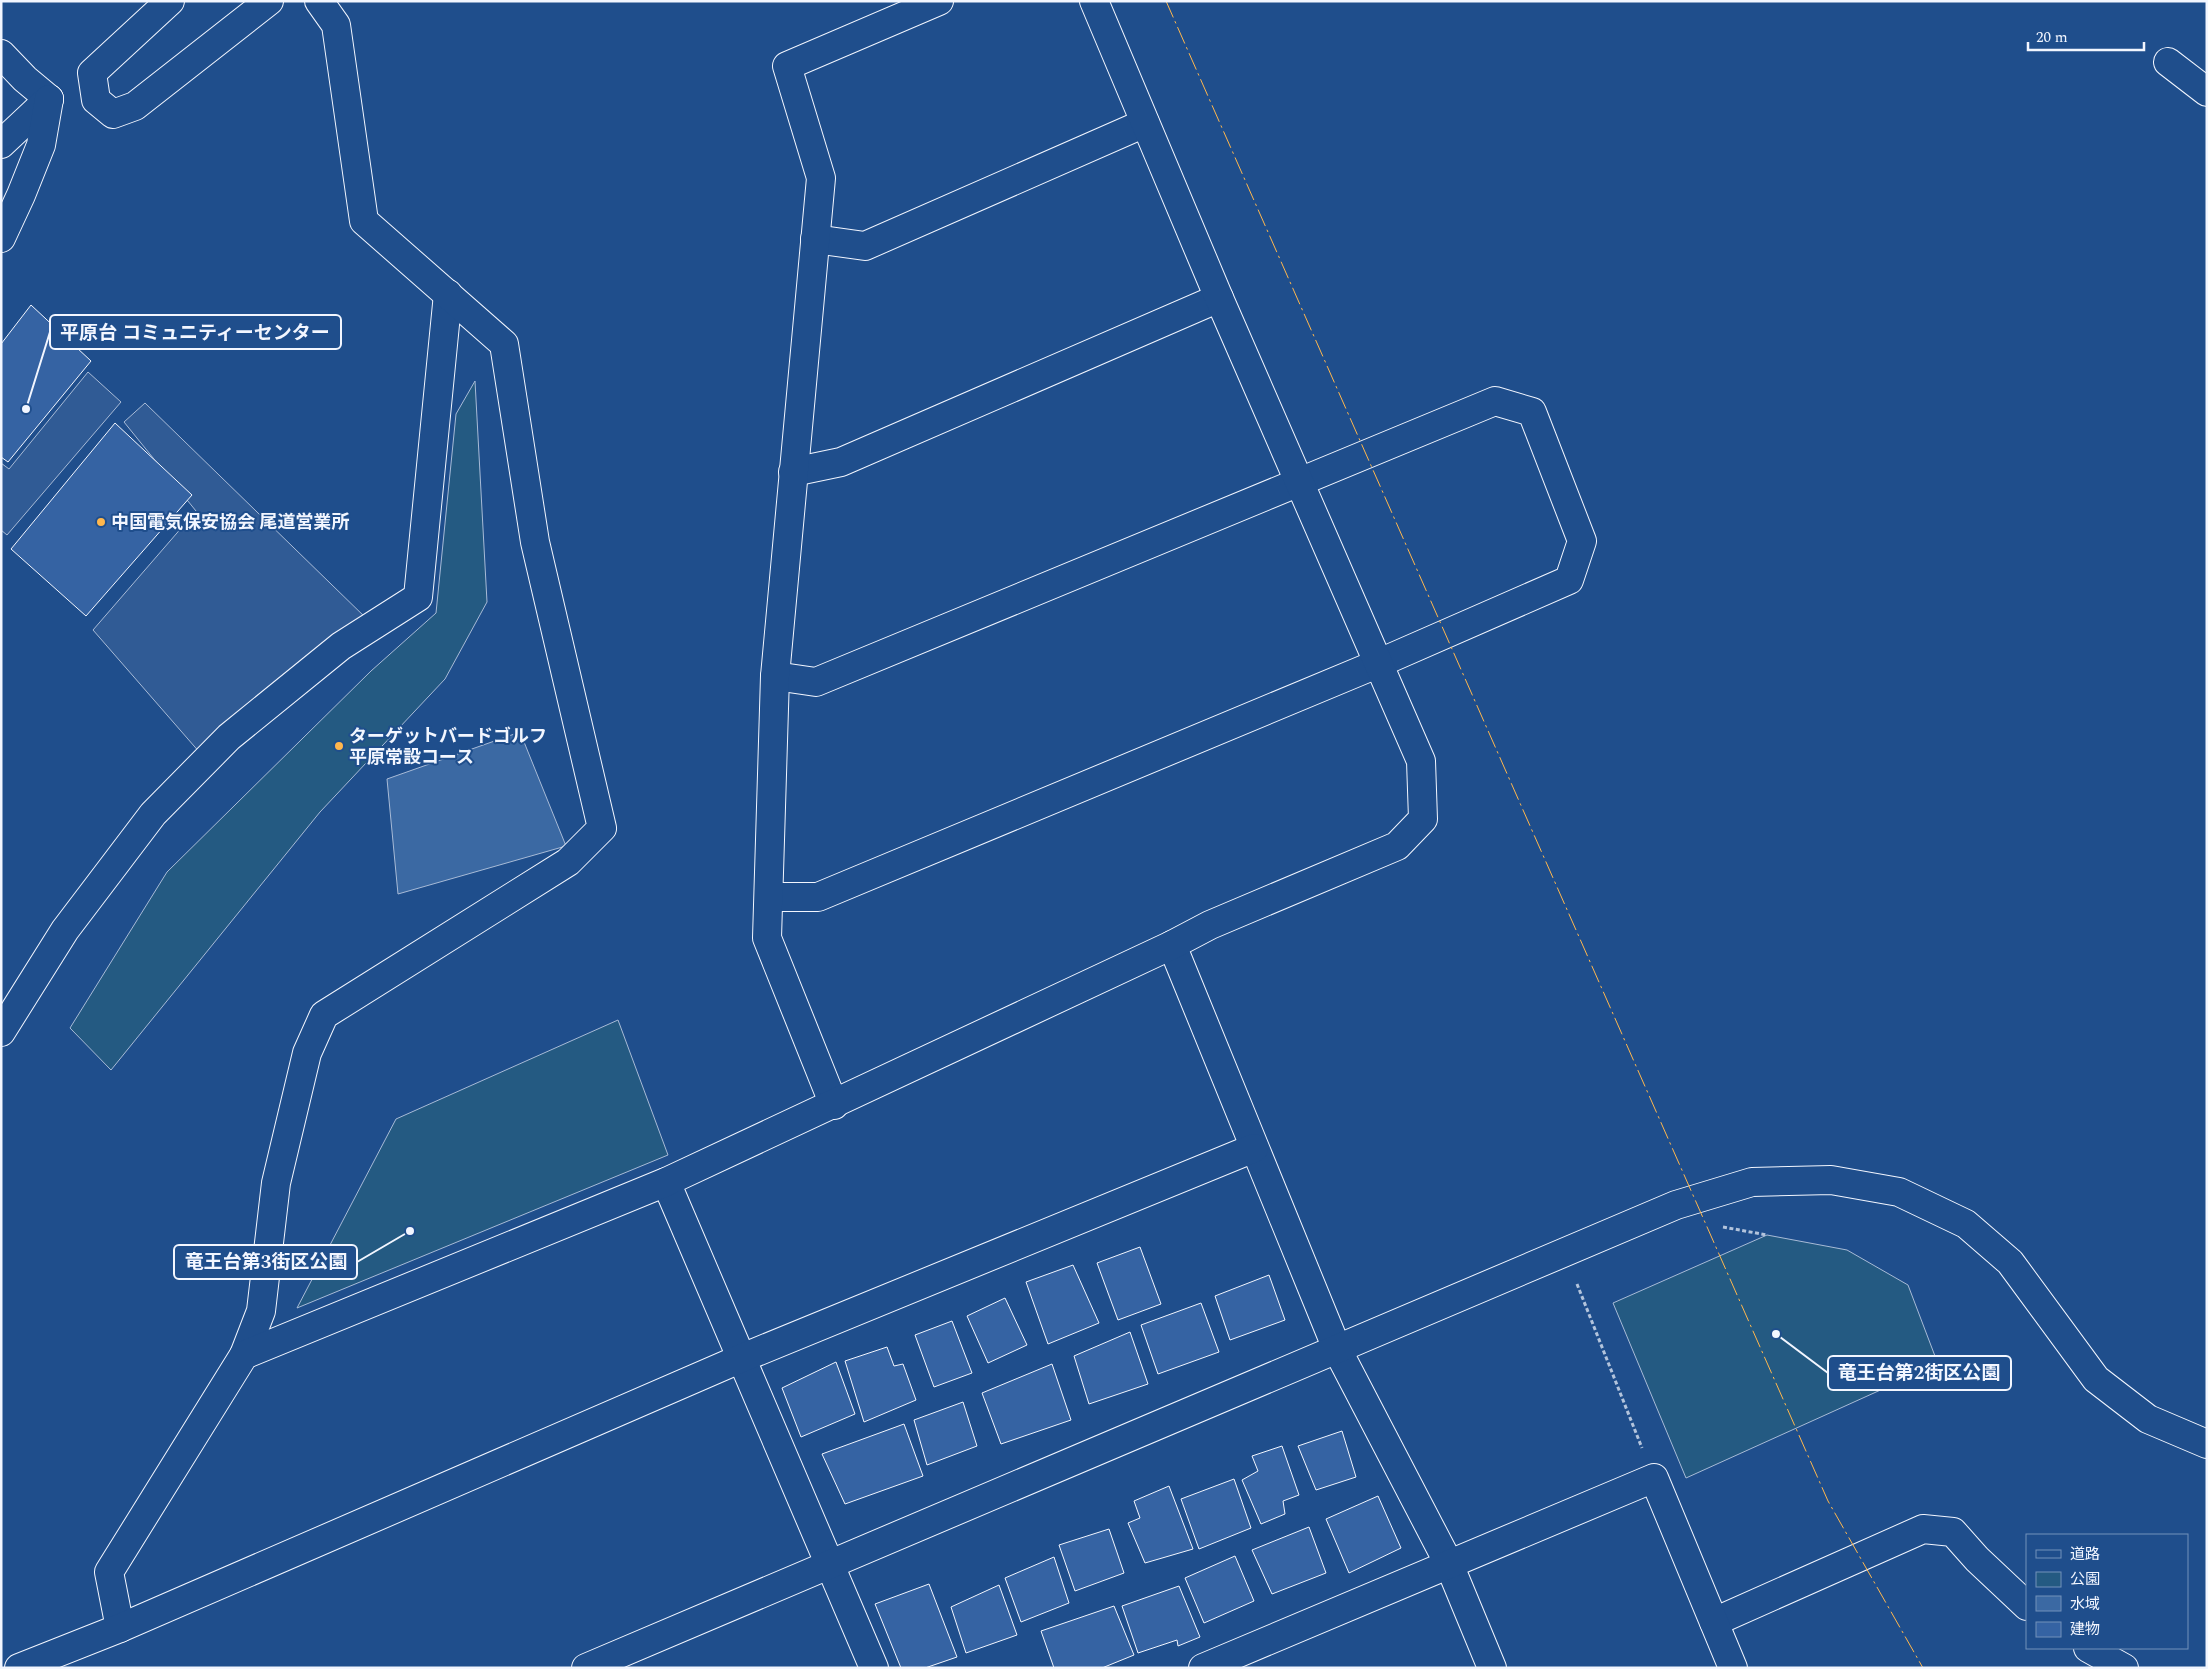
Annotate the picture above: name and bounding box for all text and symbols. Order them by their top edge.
scale bar [2028,20,2144,52]
text: 20 m [2036,26,2068,49]
callout: 平原台 コミュニティーセンター [50,315,341,349]
text: 平原台 コミュニティーセンター [60,319,330,348]
place label: 中国電気保安協会 尾道営業所 [111,509,350,536]
marker: 中国電気保安協会 尾道営業所 [95,516,107,528]
place label: ターゲットバードゴルフ 平原常設コース [349,723,547,771]
marker: ターゲットバードゴルフ 平原常設コース [333,740,345,752]
callout: 竜王台第3街区公園 [174,1245,357,1279]
text: 竜王台第3街区公園 [185,1248,347,1277]
callout: 竜王台第2街区公園 [1828,1356,2011,1390]
text: 竜王台第2街区公園 [1838,1359,2000,1388]
legend [2026,1534,2188,1649]
text: 道路 [2070,1543,2100,1566]
text: 公園 [2070,1568,2100,1591]
text: 水域 [2070,1593,2100,1616]
text: 建物 [2070,1618,2100,1641]

